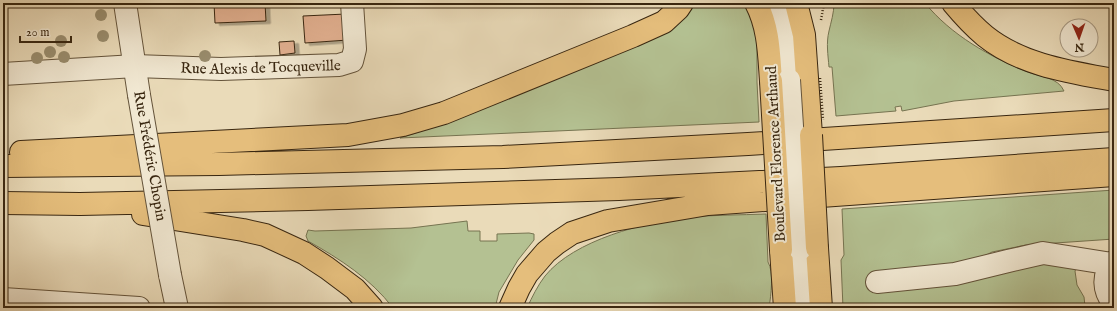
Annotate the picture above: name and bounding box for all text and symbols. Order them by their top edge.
scale bar [20,18,71,44]
north arrow [1059,18,1099,58]
text: 20 m [26,25,49,40]
text: N [1074,40,1085,54]
street label: Rue Alexis de Tocqueville [180,55,341,79]
street label: Boulevard Florence Arthaud [762,65,790,242]
street label: Rue Frédéric Chopin [129,89,171,223]

